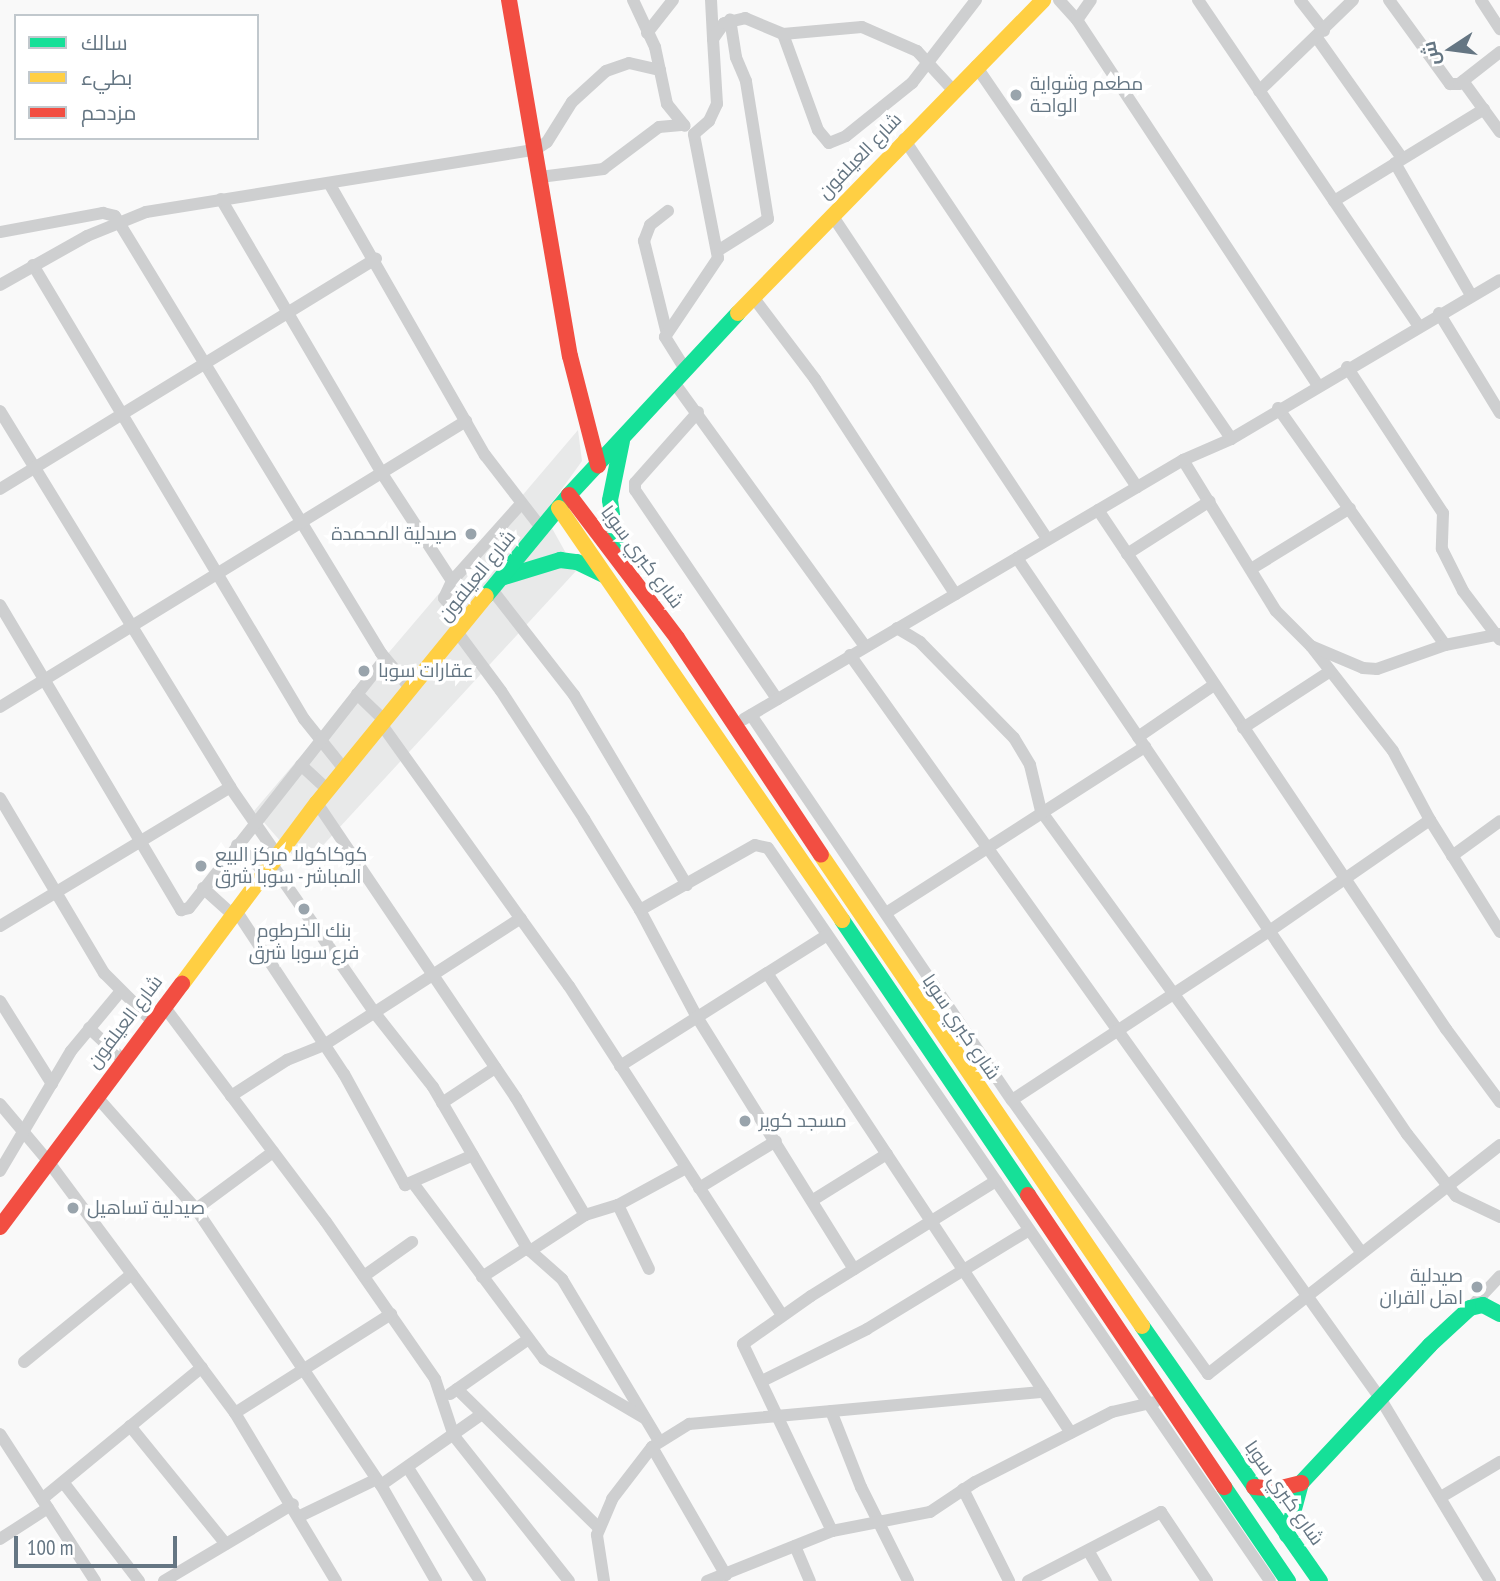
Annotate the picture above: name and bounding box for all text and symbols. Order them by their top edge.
legend [14,14,259,140]
north arrow [1416,14,1486,84]
text: سالك [81,29,128,56]
text: ش [1416,39,1445,68]
text: بطيء [81,64,132,91]
place label: مطعم وشواية الواحة [1030,73,1143,117]
marker: مطعم وشواية الواحة [1008,87,1024,103]
text: مزدحم [81,99,136,126]
street label: شارع العيلفون [813,108,907,204]
street label: شارع كبري سوبا [596,501,688,613]
place label: صيدلية المحمدة [331,523,457,545]
street label: شارع العيلفون [433,526,521,626]
marker: صيدلية المحمدة [463,526,479,542]
place label: عقارات سوبا [378,660,474,682]
marker: عقارات سوبا [356,663,372,679]
place label: كوكاكولا مركز البيع المباشر - سوبا شرق [215,844,367,888]
marker: كوكاكولا مركز البيع المباشر - سوبا شرق [193,858,209,874]
marker: بنك الخرطوم فرع سوبا شرق [296,901,312,917]
place label: بنك الخرطوم فرع سوبا شرق [249,920,359,964]
street label: شارع كبري سوبا [917,970,1005,1084]
street label: شارع العيلفون [83,971,167,1073]
place label: مسجد كوير [759,1110,847,1132]
marker: مسجد كوير [737,1113,753,1129]
place label: صيدلية تساهيل [87,1197,205,1219]
marker: صيدلية تساهيل [65,1200,81,1216]
place label: صيدلية اهل القران [1380,1265,1463,1309]
marker: صيدلية اهل القران [1469,1279,1485,1295]
street label: شارع كبري سوبا [1240,1436,1328,1550]
scale bar [18,1522,180,1566]
text: 100 m [27,1534,73,1561]

